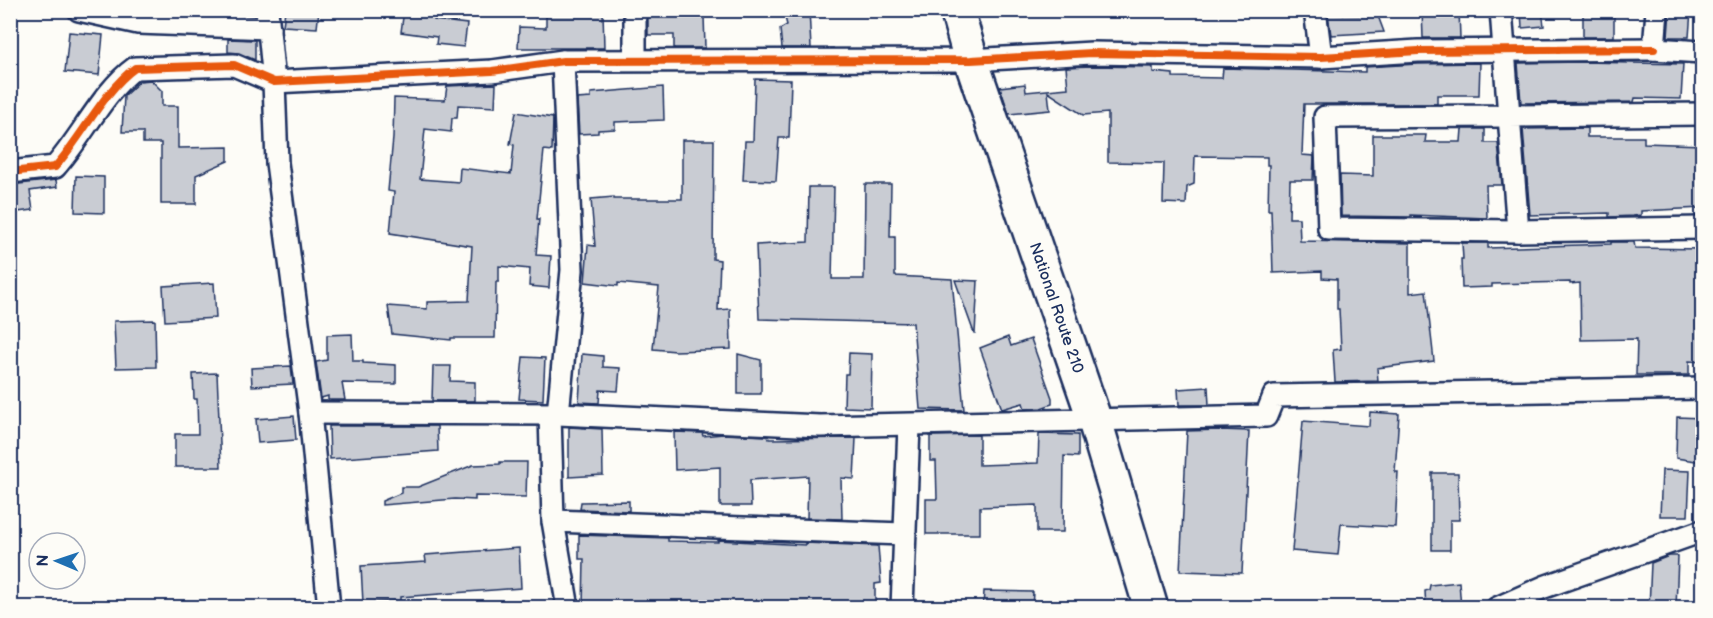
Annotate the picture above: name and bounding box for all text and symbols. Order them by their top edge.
street label: National Route 210 [1025,240,1087,376]
north arrow [27,531,87,591]
text: N [34,554,53,567]

